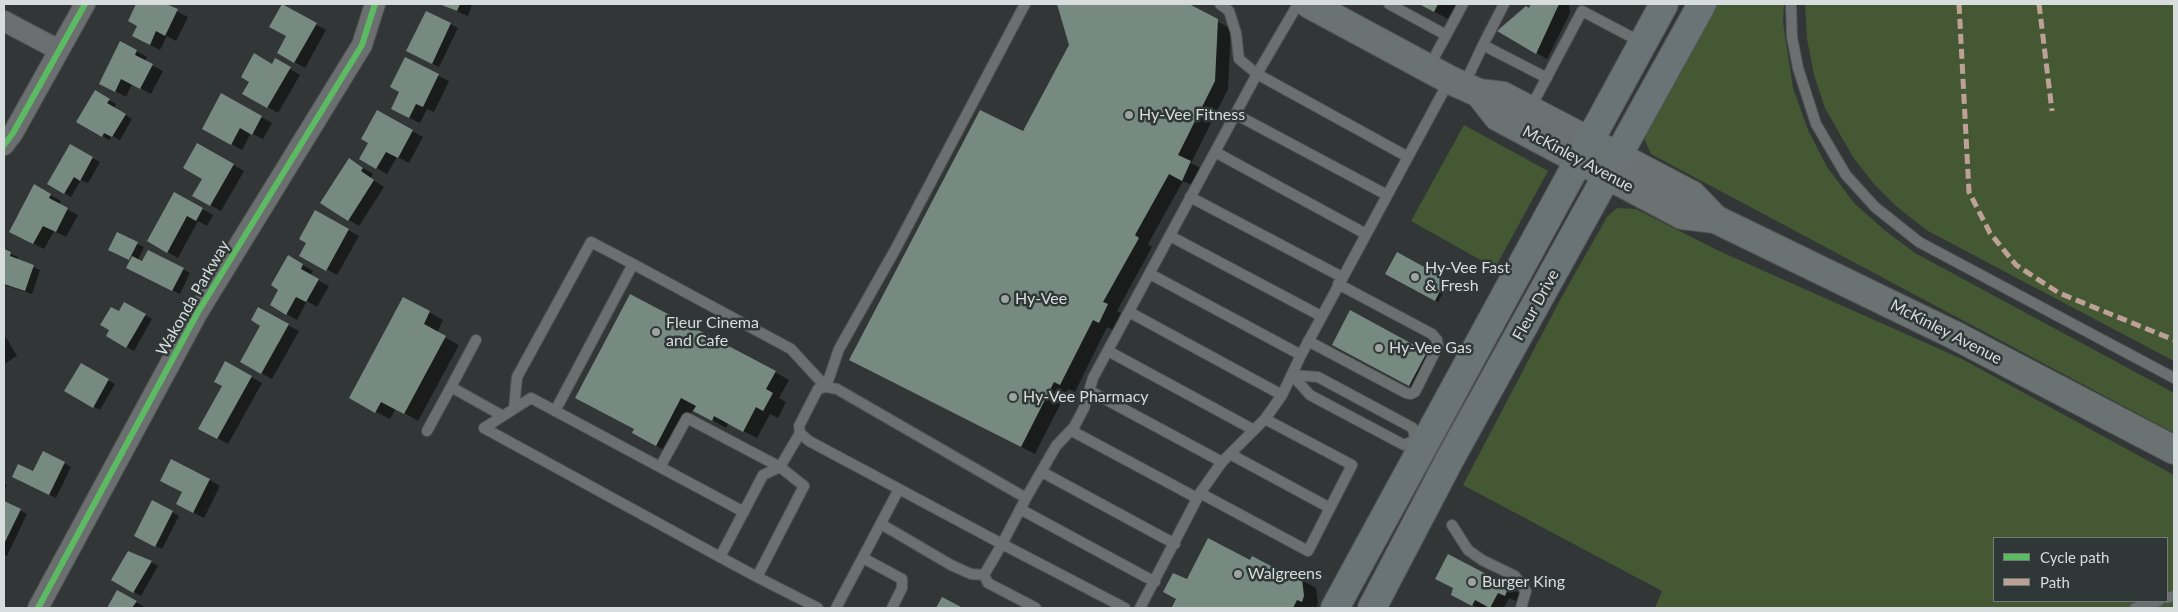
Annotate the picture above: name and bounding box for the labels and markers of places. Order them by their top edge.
place label: Hy-Vee Fitness [1139,105,1245,125]
marker: Hy-Vee Fitness [1123,109,1135,121]
place label: Hy-Vee Fast & Fresh [1425,258,1510,296]
marker: Hy-Vee Fast & Fresh [1409,271,1421,283]
place label: Hy-Vee [1015,289,1067,309]
marker: Hy-Vee [999,293,1011,305]
place label: Fleur Cinema and Cafe [666,313,759,351]
marker: Fleur Cinema and Cafe [650,326,662,338]
place label: Hy-Vee Gas [1389,338,1472,358]
marker: Hy-Vee Gas [1373,342,1385,354]
place label: Hy-Vee Pharmacy [1023,387,1149,407]
marker: Hy-Vee Pharmacy [1007,391,1019,403]
place label: Walgreens [1248,564,1322,584]
marker: Walgreens [1232,568,1244,580]
place label: Burger King [1482,572,1565,592]
marker: Burger King [1466,576,1478,588]

